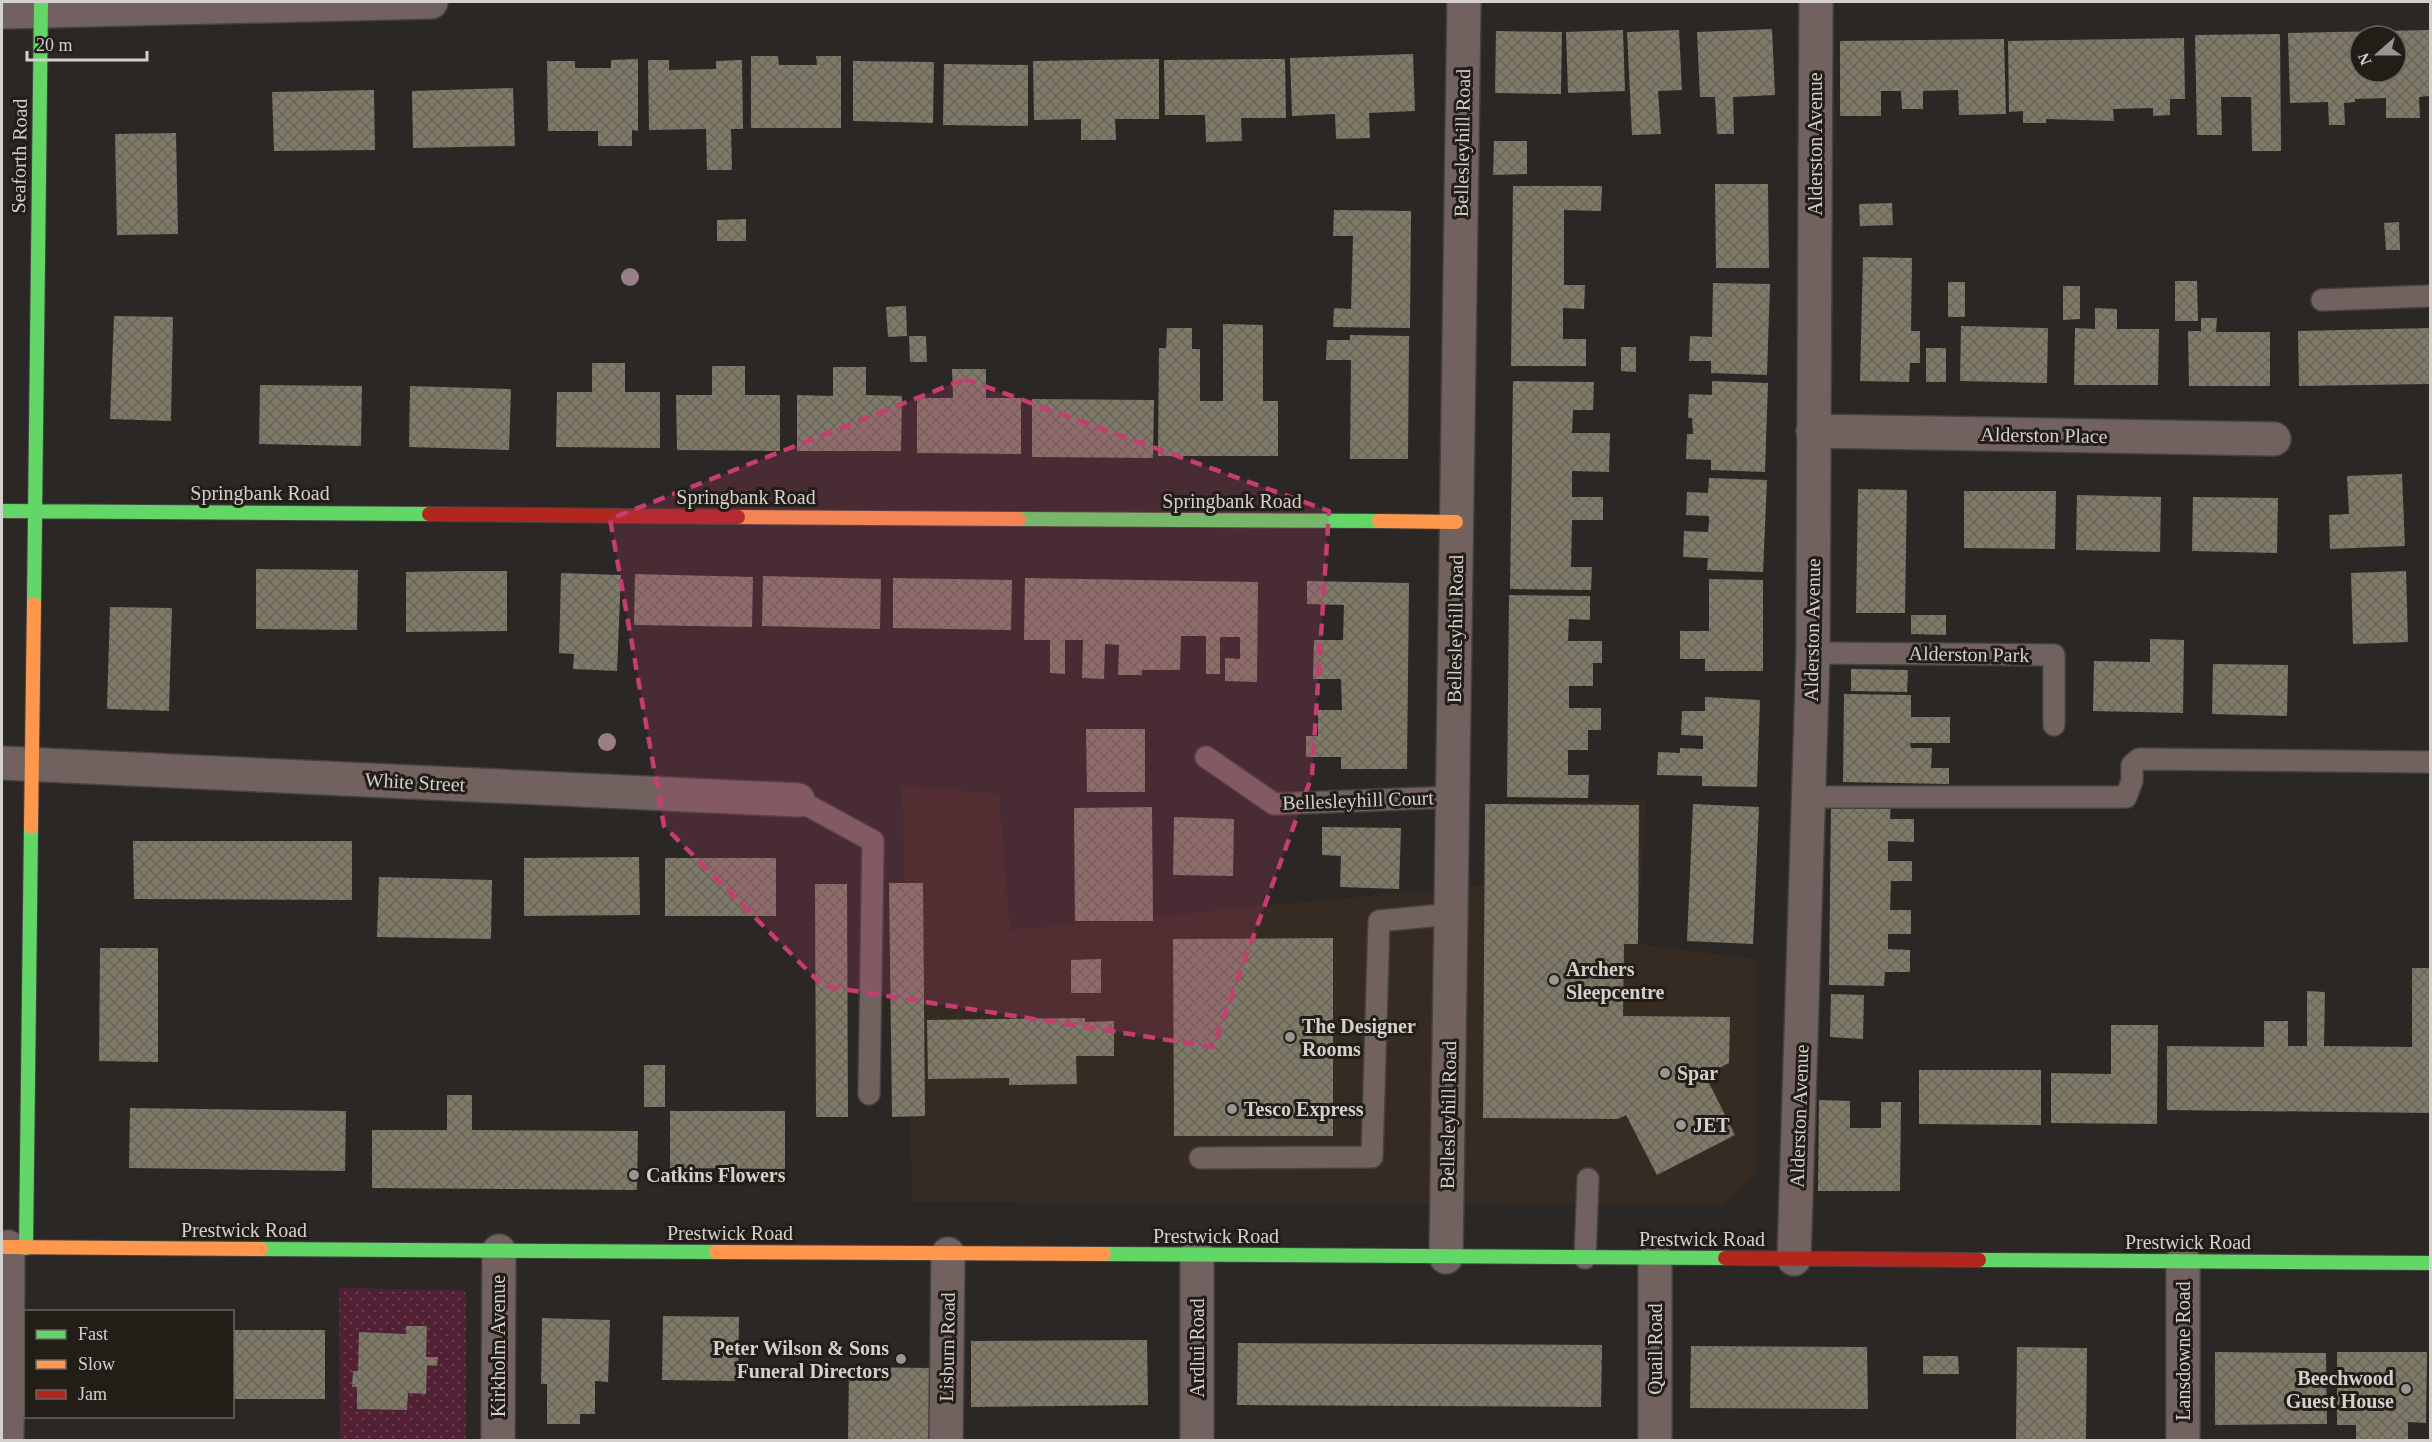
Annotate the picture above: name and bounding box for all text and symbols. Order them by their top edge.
scale bar [27,24,147,62]
north arrow [2348,24,2408,84]
text: 20 m [36,35,73,55]
text: N [2354,50,2374,68]
street label: Bellesleyhill Road [1450,69,1475,217]
street label: Alderston Avenue [1804,72,1826,216]
street label: Seaforth Road [7,98,31,214]
street label: Alderston Place [1980,423,2108,447]
street label: Springbank Road [190,482,330,505]
street label: Springbank Road [676,486,816,509]
street label: Springbank Road [1162,490,1302,513]
street label: Bellesleyhill Road [1443,555,1468,703]
street label: Alderston Avenue [1800,558,1824,702]
street label: Alderston Park [1909,642,2029,666]
street label: White Street [364,768,466,796]
street label: Bellesleyhill Court [1282,786,1435,815]
place label: Archers Sleepcentre [1566,958,1665,1004]
marker: Archers Sleepcentre [1547,973,1561,987]
place label: The Designer Rooms [1302,1015,1416,1060]
marker: The Designer Rooms [1283,1030,1297,1044]
street label: Bellesleyhill Road [1436,1041,1461,1189]
street label: Alderston Avenue [1786,1044,1813,1188]
place label: Spar [1677,1062,1718,1085]
marker: Spar [1658,1066,1672,1080]
place label: Tesco Express [1244,1098,1364,1121]
marker: Tesco Express [1225,1102,1239,1116]
place label: JET [1693,1114,1730,1136]
marker: JET [1674,1118,1688,1132]
place label: Catkins Flowers [646,1164,786,1186]
marker: Catkins Flowers [627,1168,641,1182]
street label: Prestwick Road [181,1219,307,1241]
street label: Prestwick Road [667,1222,793,1244]
street label: Prestwick Road [1153,1225,1279,1247]
street label: Prestwick Road [1639,1228,1765,1250]
street label: Prestwick Road [2125,1231,2251,1253]
street label: Kirkholm Avenue [487,1275,509,1417]
street label: Lansdowne Road [2172,1281,2194,1421]
street label: Lisburn Road [935,1292,959,1402]
street label: Ardlui Road [1186,1298,1208,1398]
street label: Quail Road [1644,1303,1666,1395]
legend [24,1310,234,1418]
text: Fast [78,1324,108,1344]
place label: Peter Wilson & Sons Funeral Directors [713,1337,889,1382]
marker: Peter Wilson & Sons Funeral Directors [894,1352,908,1366]
text: Slow [78,1354,115,1374]
place label: Beechwood Guest House [2286,1367,2394,1412]
marker: Beechwood Guest House [2399,1382,2413,1396]
text: Jam [78,1384,107,1404]

